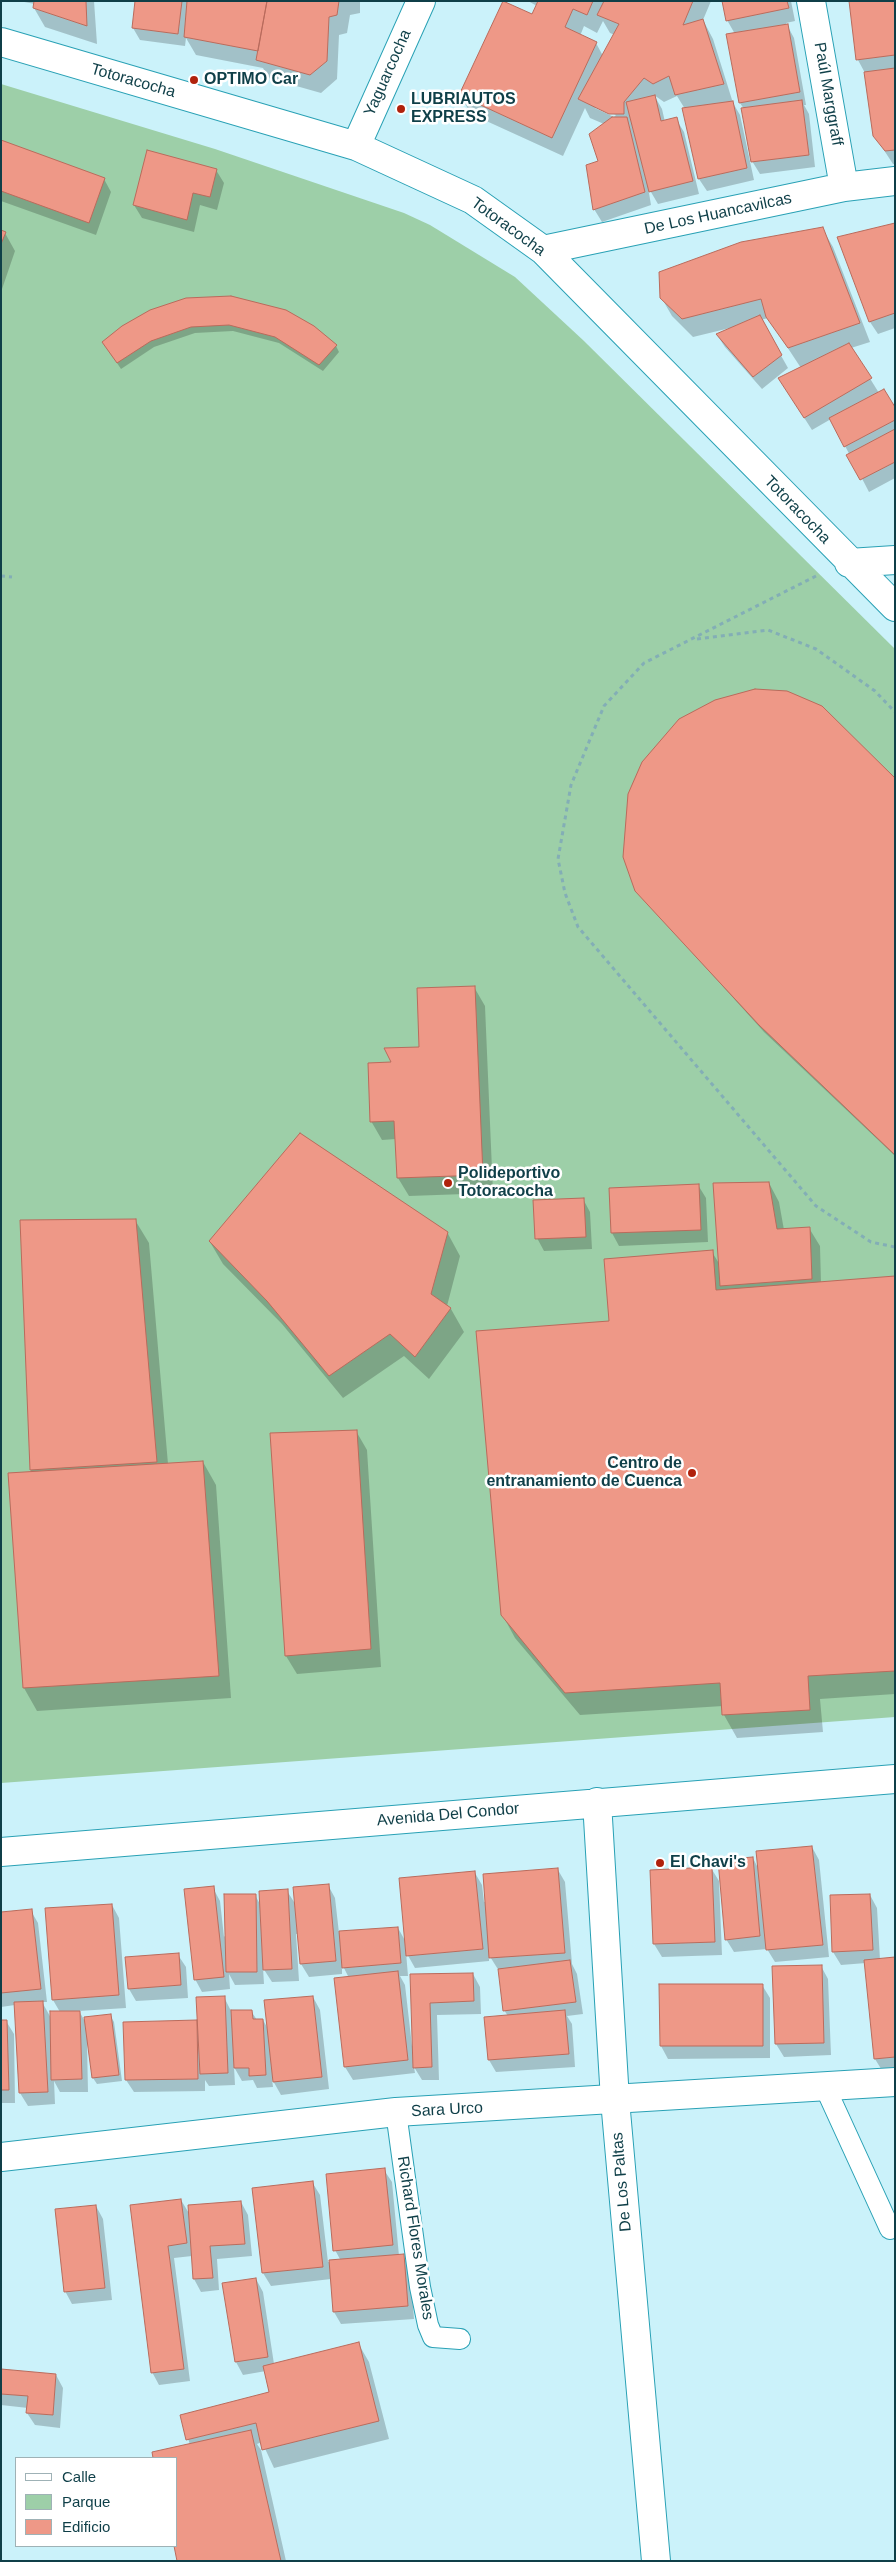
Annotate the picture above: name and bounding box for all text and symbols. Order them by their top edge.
street label: Yaguarcocha [360,27,416,119]
street label: Paúl Marggraff [809,41,847,147]
street label: Totoracocha [88,60,178,102]
place label: OPTIMO Car [204,70,298,90]
marker: OPTIMO Car [188,74,200,86]
place label: LUBRIAUTOS EXPRESS [411,90,516,128]
marker: LUBRIAUTOS EXPRESS [395,103,407,115]
street label: De Los Huancavilcas [642,189,794,239]
street label: Totoracocha [467,194,549,260]
street label: Totoracocha [760,472,834,548]
place label: Polideportivo Totoracocha [458,1164,560,1202]
marker: Polideportivo Totoracocha [442,1177,454,1189]
place label: Centro de entranamiento de Cuenca [486,1454,682,1492]
marker: Centro de entranamiento de Cuenca [686,1467,698,1479]
street label: Avenida Del Condor [376,1799,520,1831]
place label: El Chavi's [670,1853,746,1873]
marker: El Chavi's [654,1857,666,1869]
street label: Sara Urco [411,2099,483,2121]
street label: De Los Paltas [608,2132,636,2232]
street label: Richard Flores Morales [393,2155,437,2321]
legend [15,2457,178,2547]
text: Calle [62,2468,96,2485]
text: Parque [62,2493,110,2510]
text: Edificio [62,2518,110,2535]

